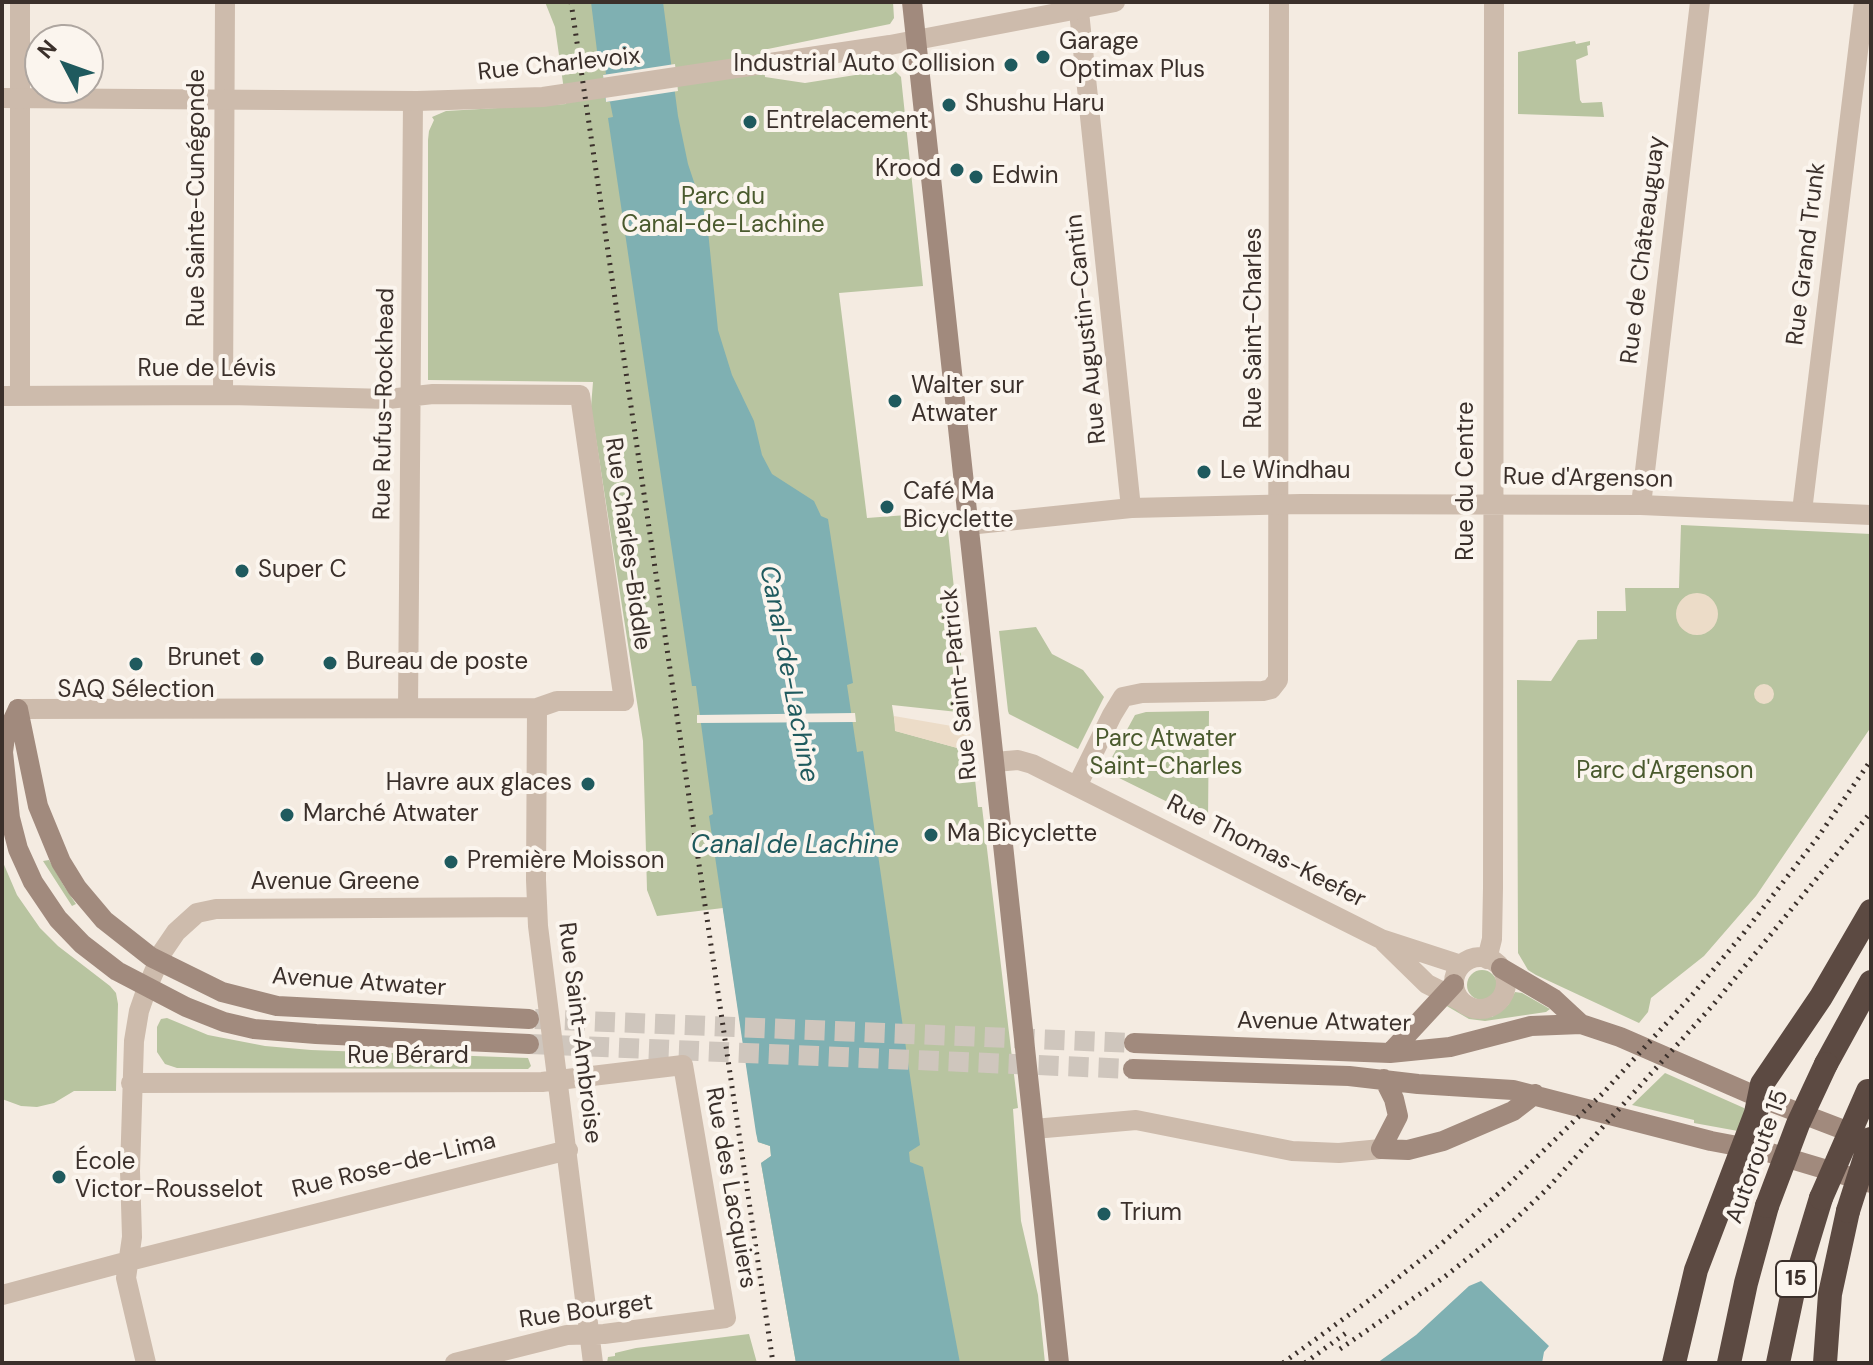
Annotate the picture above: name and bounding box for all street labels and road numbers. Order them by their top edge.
street label: Rue Charlevoix [476,42,642,88]
street label: Rue Sainte-Cunégonde [184,69,212,327]
street label: Rue de Châteauguay [1616,134,1672,366]
street label: Rue Grand Trunk [1781,161,1833,347]
street label: Rue Augustin-Cantin [1061,213,1113,445]
street label: Rue Saint-Charles [1241,228,1269,428]
street label: Rue Rufus-Rockhead [369,288,401,520]
street label: Rue de Lévis [138,356,276,384]
street label: Rue du Centre [1453,401,1481,561]
street label: Rue Charles-Biddle [598,436,656,652]
street label: Rue d'Argenson [1503,463,1673,495]
street label: Rue Saint-Patrick [936,587,984,781]
street label: Rue Thomas-Keefer [1162,789,1370,915]
street label: Avenue Greene [250,869,420,897]
street label: Rue Saint-Ambroise [551,921,607,1145]
street label: Avenue Atwater [271,963,447,1003]
street label: Avenue Atwater [1237,1007,1411,1039]
street label: Rue Bérard [347,1043,469,1071]
street label: Rue des Lacquiers [698,1085,762,1291]
street label: Autoroute 15 [1720,1086,1796,1228]
street label: Rue Rose-de-Lima [289,1127,499,1205]
road number: 15 [1776,1261,1816,1297]
street label: Rue Bourget [517,1288,655,1336]

